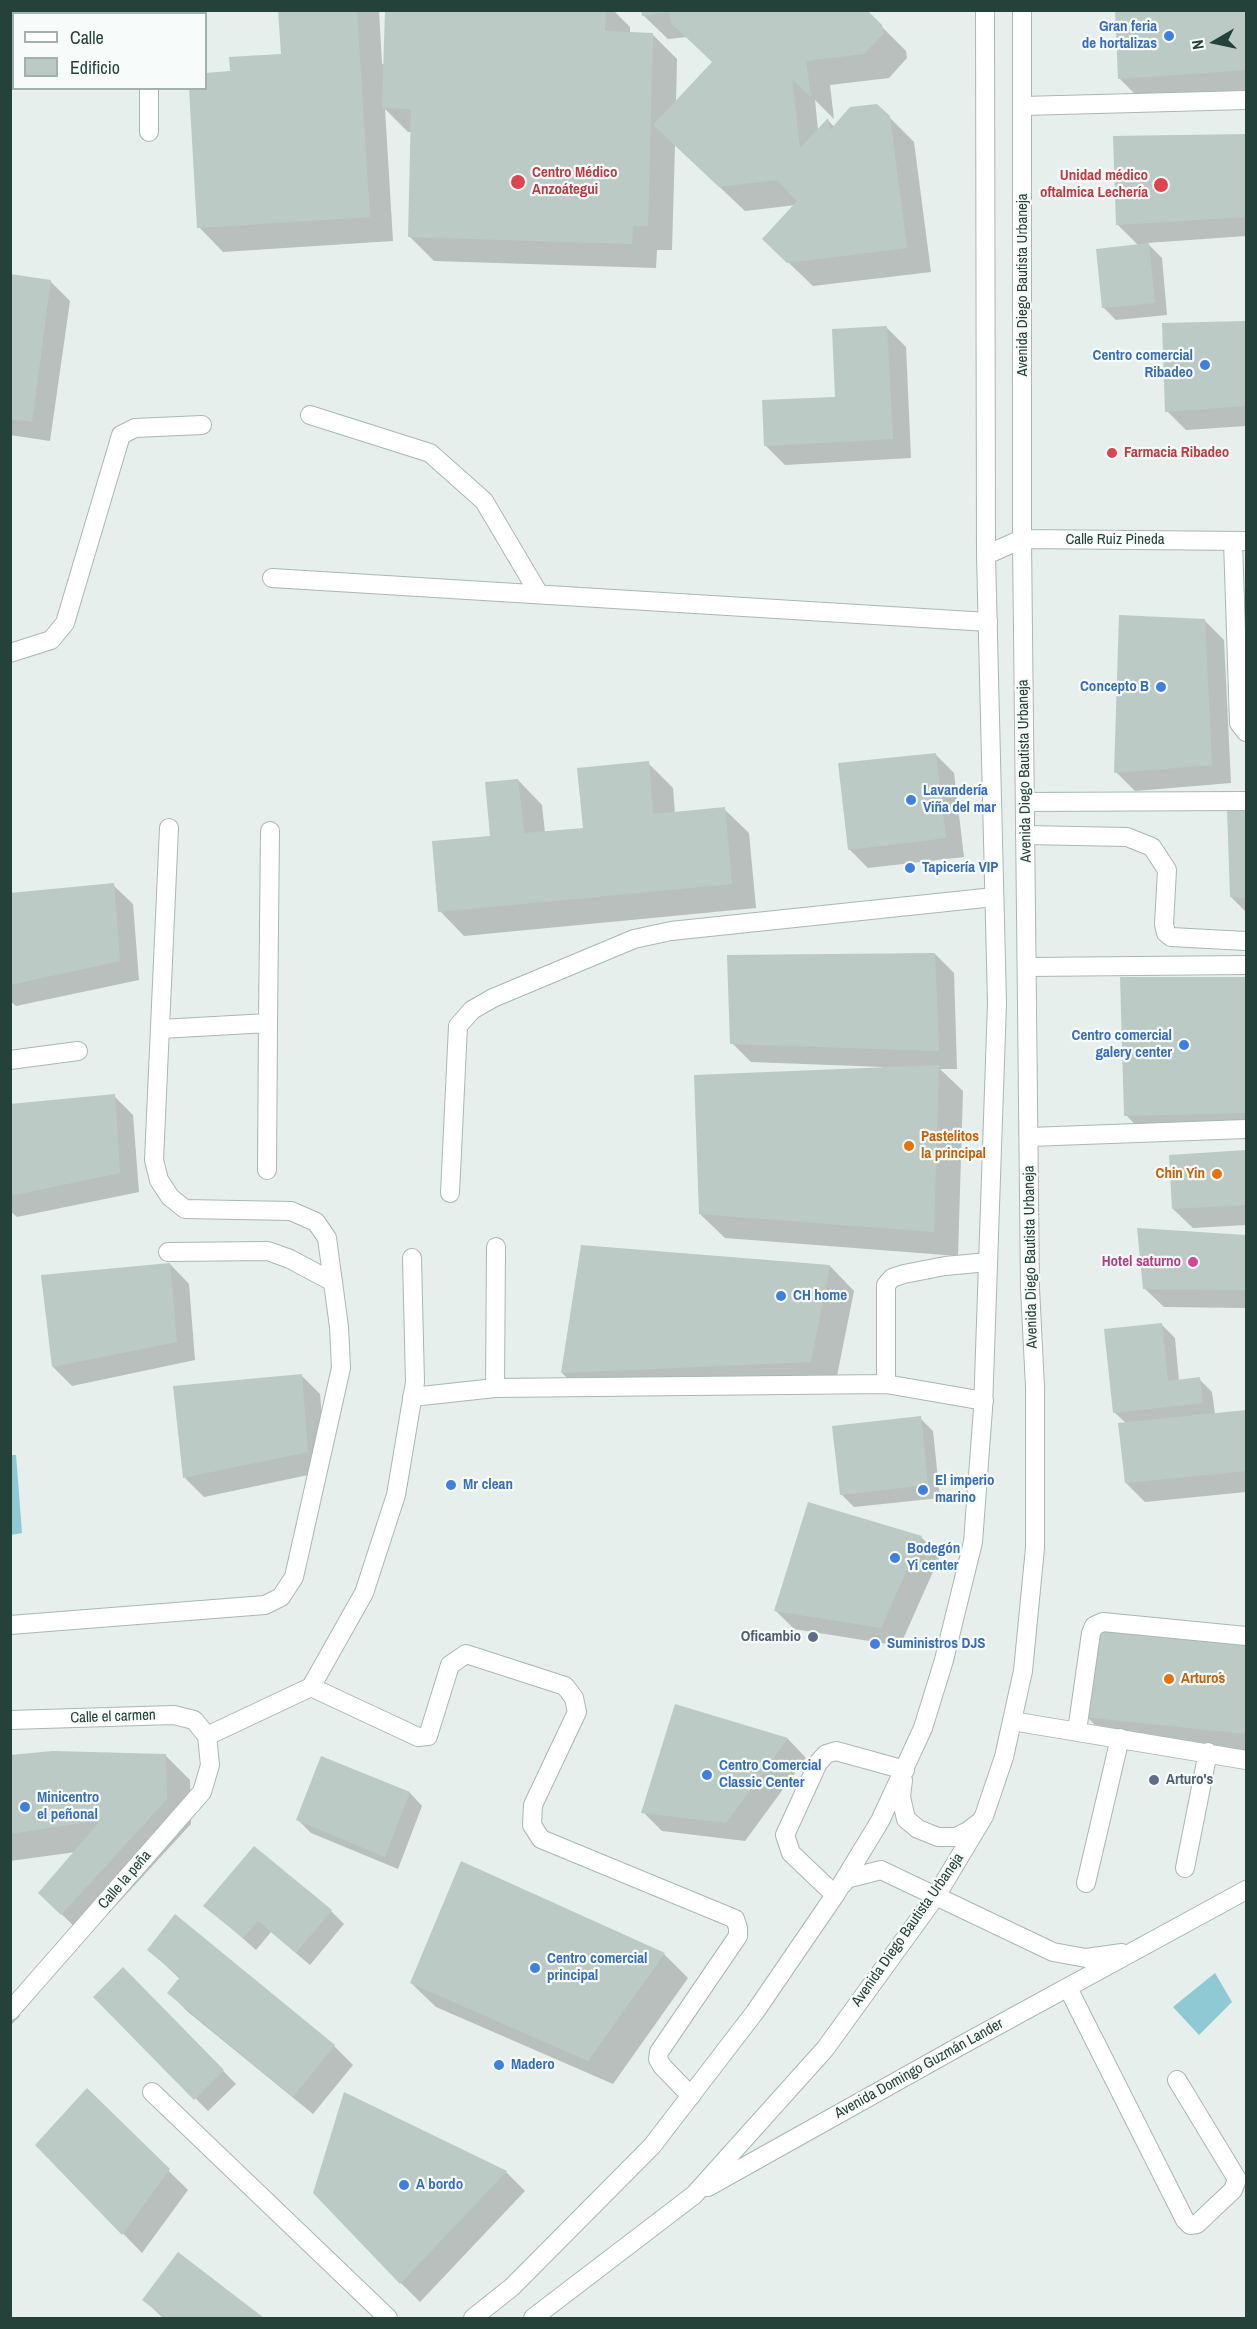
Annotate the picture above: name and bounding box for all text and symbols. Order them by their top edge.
legend [12,12,207,90]
north arrow [1185,12,1245,72]
place label: Gran feria de hortalizas [1082,18,1157,53]
text: Calle [70,25,104,50]
marker: Gran feria de hortalizas [1162,29,1176,43]
text: N [1186,38,1209,51]
text: Edificio [70,55,120,80]
place label: Centro Médico Anzoátegui [532,164,617,199]
place label: Unidad médico oftalmica Lechería [1040,167,1148,202]
marker: Centro Médico Anzoátegui [509,173,527,191]
marker: Unidad médico oftalmica Lechería [1152,176,1170,194]
street label: Avenida Diego Bautista Urbaneja [1014,193,1032,377]
place label: Centro comercial Ribadeo [1093,347,1193,382]
marker: Centro comercial Ribadeo [1198,358,1212,372]
place label: Farmacia Ribadeo [1124,444,1229,462]
marker: Farmacia Ribadeo [1105,446,1119,460]
street label: Calle Ruiz Pineda [1065,531,1165,549]
place label: Concepto B [1080,678,1149,696]
street label: Avenida Diego Bautista Urbaneja [1014,679,1036,863]
marker: Concepto B [1154,680,1168,694]
place label: Lavandería Viña del mar [923,782,996,817]
marker: Lavandería Viña del mar [904,793,918,807]
place label: Tapicería VIP [922,859,998,877]
marker: Tapicería VIP [903,861,917,875]
place label: Centro comercial galery center [1072,1027,1172,1062]
marker: Centro comercial galery center [1177,1038,1191,1052]
place label: Pastelitos la principal [921,1128,986,1163]
marker: Pastelitos la principal [902,1139,916,1153]
street label: Avenida Diego Bautista Urbaneja [1020,1165,1042,1349]
place label: Chin Yin [1156,1165,1205,1183]
marker: Chin Yin [1210,1167,1224,1181]
place label: Hotel saturno [1102,1253,1181,1271]
marker: Hotel saturno [1186,1255,1200,1269]
place label: CH home [793,1287,847,1305]
marker: CH home [774,1289,788,1303]
place label: El imperio marino [935,1472,994,1507]
place label: Mr clean [463,1476,513,1494]
marker: Mr clean [444,1478,458,1492]
marker: El imperio marino [916,1483,930,1497]
place label: Bodegón Yi center [907,1540,960,1575]
marker: Bodegón Yi center [888,1551,902,1565]
place label: Oficambio [741,1628,801,1646]
marker: Oficambio [806,1630,820,1644]
place label: Suministros DJS [887,1635,985,1653]
marker: Suministros DJS [868,1637,882,1651]
place label: Arturo´s [1181,1670,1225,1688]
marker: Arturo´s [1162,1672,1176,1686]
street label: Calle el carmen [70,1707,156,1727]
place label: Centro Comercial Classic Center [719,1757,822,1792]
marker: Centro Comercial Classic Center [700,1768,714,1782]
place label: Arturo's [1166,1771,1213,1789]
marker: Arturo's [1147,1773,1161,1787]
place label: Minicentro el peñonal [37,1789,99,1824]
marker: Minicentro el peñonal [18,1800,32,1814]
street label: Calle la peña [95,1847,155,1913]
street label: Avenida Diego Bautista Urbaneja [848,1850,968,2010]
place label: Centro comercial principal [547,1950,647,1985]
marker: Centro comercial principal [528,1961,542,1975]
street label: Avenida Domingo Guzmán Lander [832,2015,1006,2123]
place label: Madero [511,2056,555,2074]
marker: Madero [492,2058,506,2072]
place label: A bordo [416,2176,463,2194]
marker: A bordo [397,2178,411,2192]

